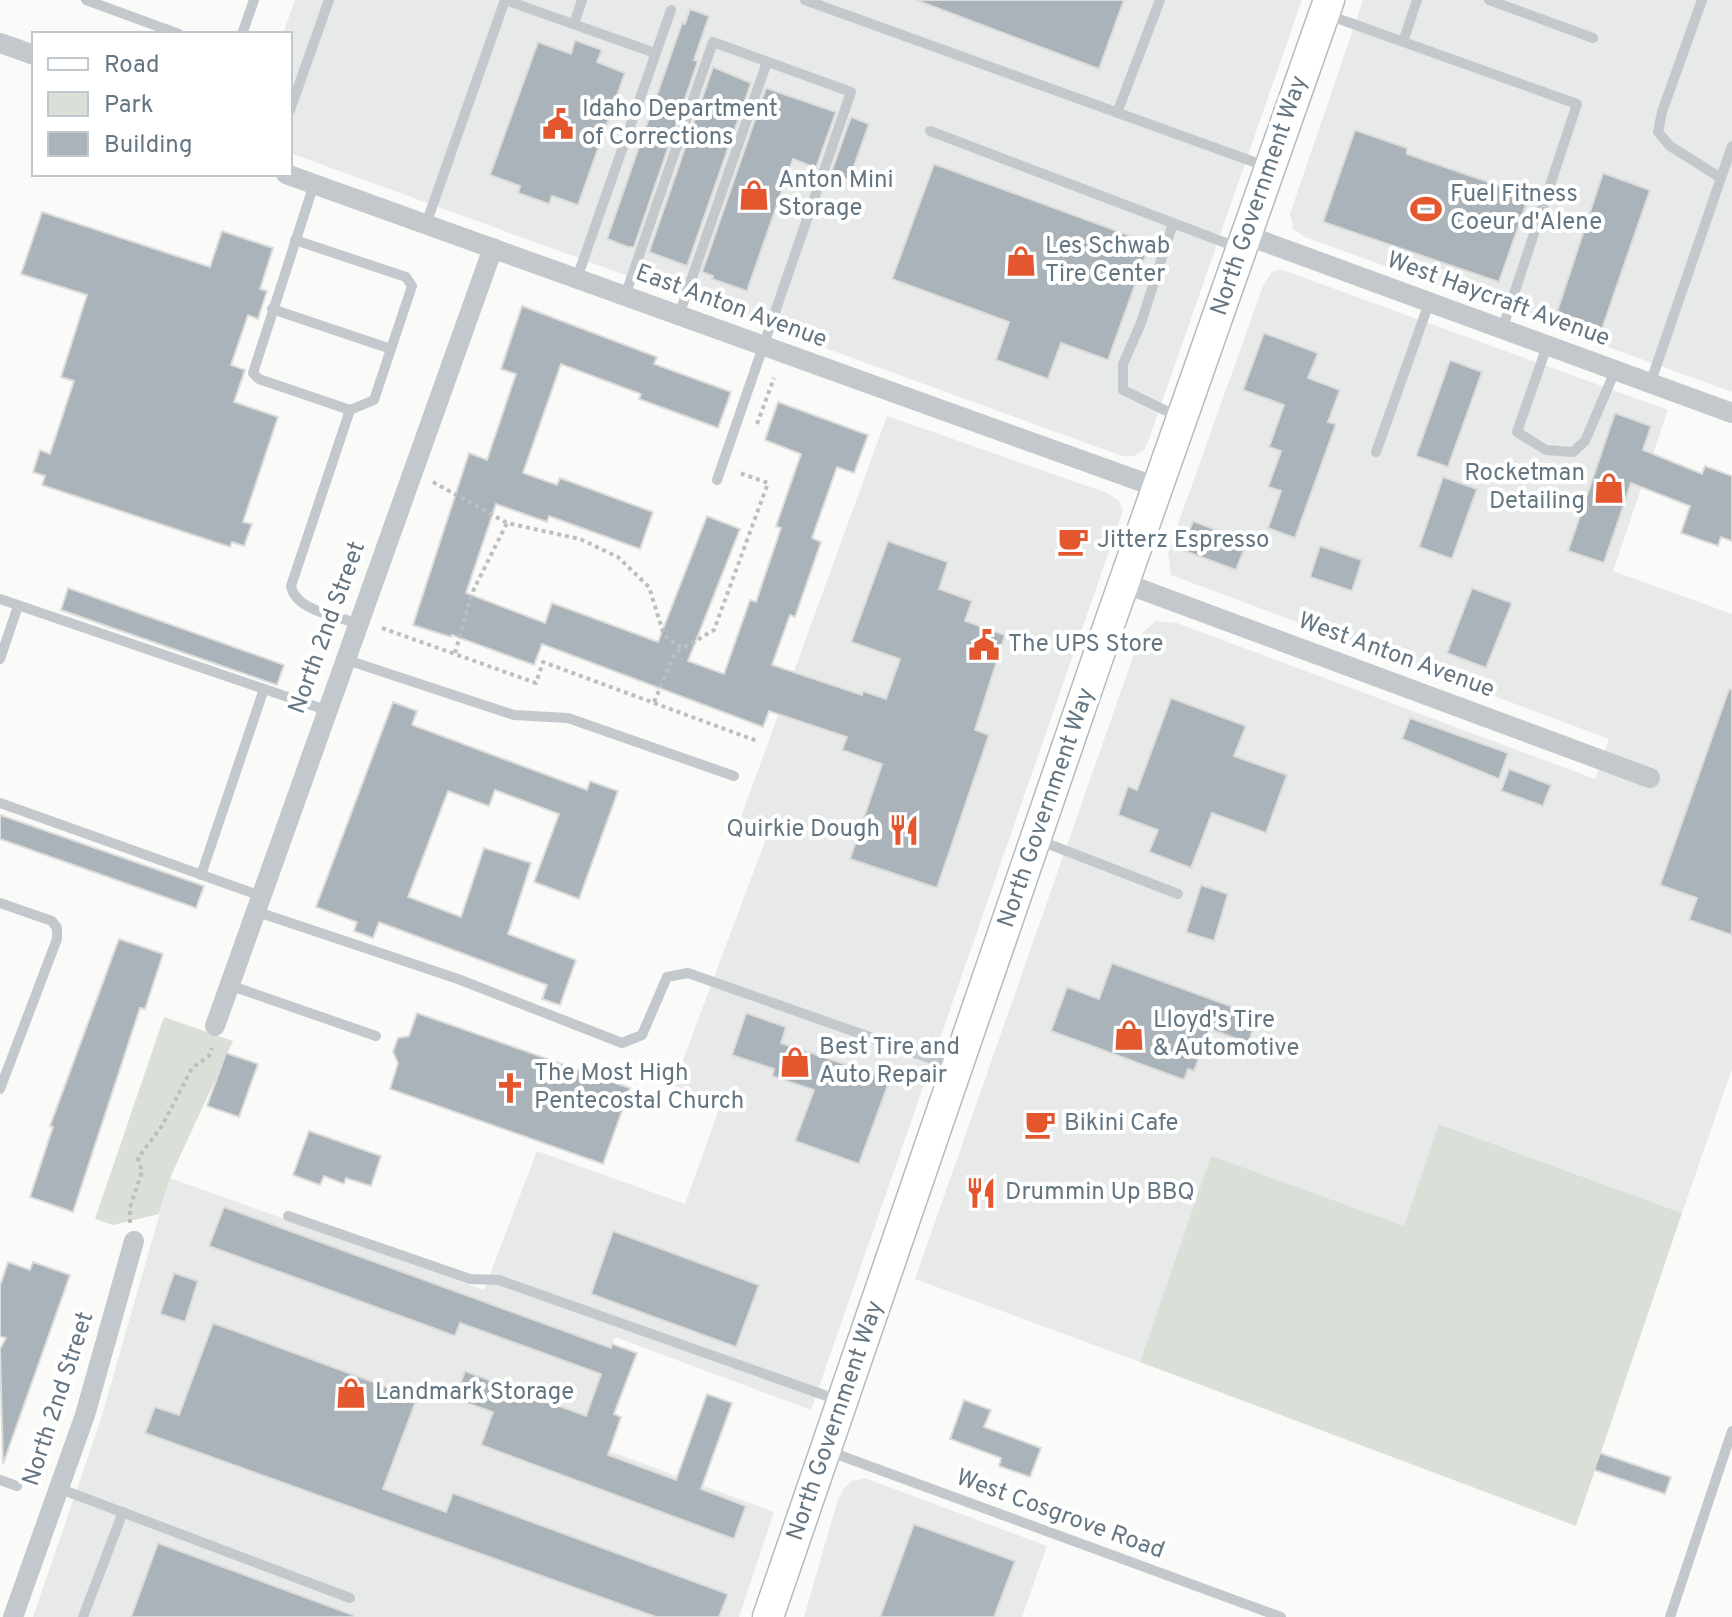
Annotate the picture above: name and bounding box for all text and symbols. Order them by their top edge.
legend [32,32,292,176]
text: Road [104,51,160,81]
street label: North Government Way [1205,72,1315,320]
text: Park [104,91,154,121]
place label: Idaho Department of Corrections [582,95,778,153]
public building icon: Idaho Department of Corrections [541,107,575,141]
text: Building [104,131,193,161]
place label: Anton Mini Storage [778,166,894,224]
shop icon: Anton Mini Storage [737,178,771,212]
place label: Fuel Fitness Coeur d'Alene [1450,180,1602,238]
sports icon: Fuel Fitness Coeur d'Alene [1409,192,1443,226]
place label: Les Schwab Tire Center [1045,232,1170,290]
shop icon: Les Schwab Tire Center [1004,244,1038,278]
street label: West Haycraft Avenue [1382,246,1614,354]
street label: East Anton Avenue [631,258,831,356]
place label: Rocketman Detailing [1464,459,1585,517]
shop icon: Rocketman Detailing [1592,471,1626,505]
cafe icon: Jitterz Espresso [1056,524,1090,558]
place label: Jitterz Espresso [1097,526,1269,556]
street label: North 2nd Street [283,538,373,718]
street label: West Anton Avenue [1294,606,1498,706]
public building icon: The UPS Store [967,628,1001,662]
place label: The UPS Store [1008,630,1164,660]
street label: North Government Way [992,684,1102,932]
restaurant icon: Quirkie Dough [887,813,921,847]
place label: Quirkie Dough [726,815,880,845]
place label: Lloyd's Tire & Automotive [1153,1006,1299,1064]
shop icon: Lloyd's Tire & Automotive [1112,1018,1146,1052]
place label: Best Tire and Auto Repair [819,1033,960,1091]
shop icon: Best Tire and Auto Repair [778,1045,812,1079]
place label: The Most High Pentecostal Church [534,1059,744,1117]
church icon: The Most High Pentecostal Church [493,1071,527,1105]
cafe icon: Bikini Cafe [1023,1107,1057,1141]
place label: Bikini Cafe [1064,1109,1178,1139]
restaurant icon: Drummin Up BBQ [964,1176,998,1210]
place label: Drummin Up BBQ [1005,1178,1195,1208]
street label: North Government Way [781,1297,891,1545]
street label: North 2nd Street [17,1308,101,1490]
shop icon: Landmark Storage [334,1376,368,1410]
place label: Landmark Storage [375,1378,574,1408]
street label: West Cosgrove Road [952,1463,1168,1567]

